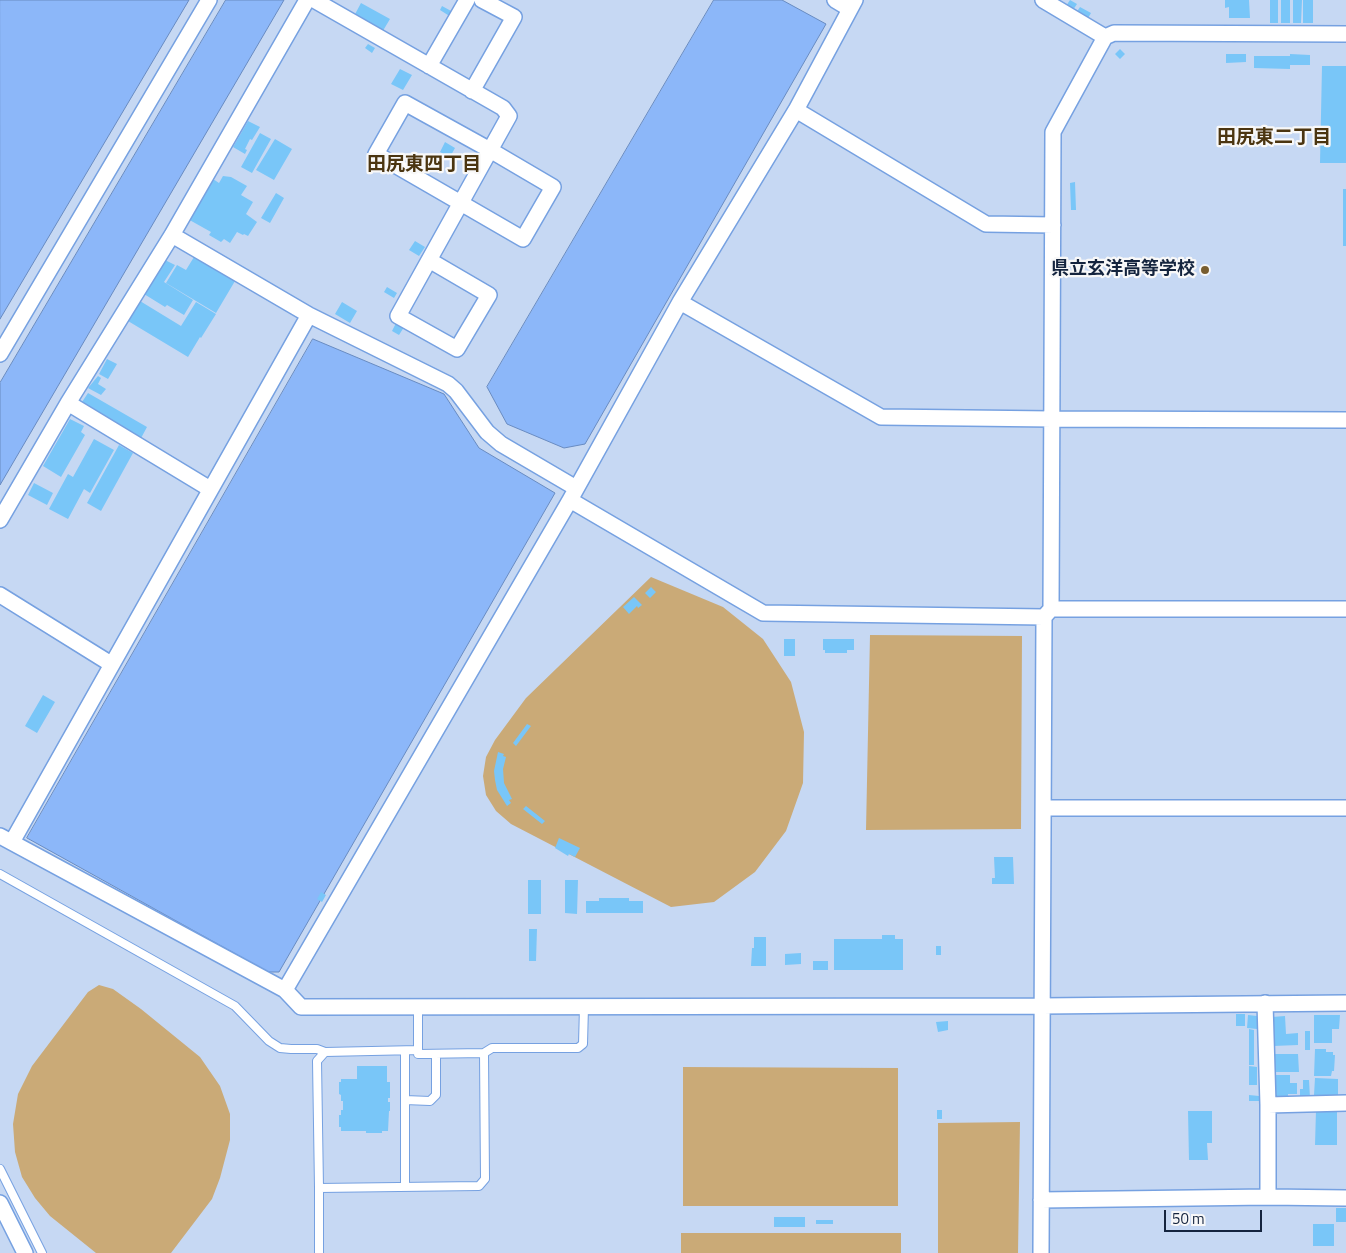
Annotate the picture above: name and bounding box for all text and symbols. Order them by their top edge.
district label: 田尻東二丁目 [1217,127,1331,149]
district label: 田尻東四丁目 [367,154,481,176]
place label: 県立玄洋高等学校 [1051,259,1195,281]
marker: 県立玄洋高等学校 [1199,264,1211,276]
scale bar [1166,1200,1264,1232]
text: 50 m [1172,1207,1205,1230]

